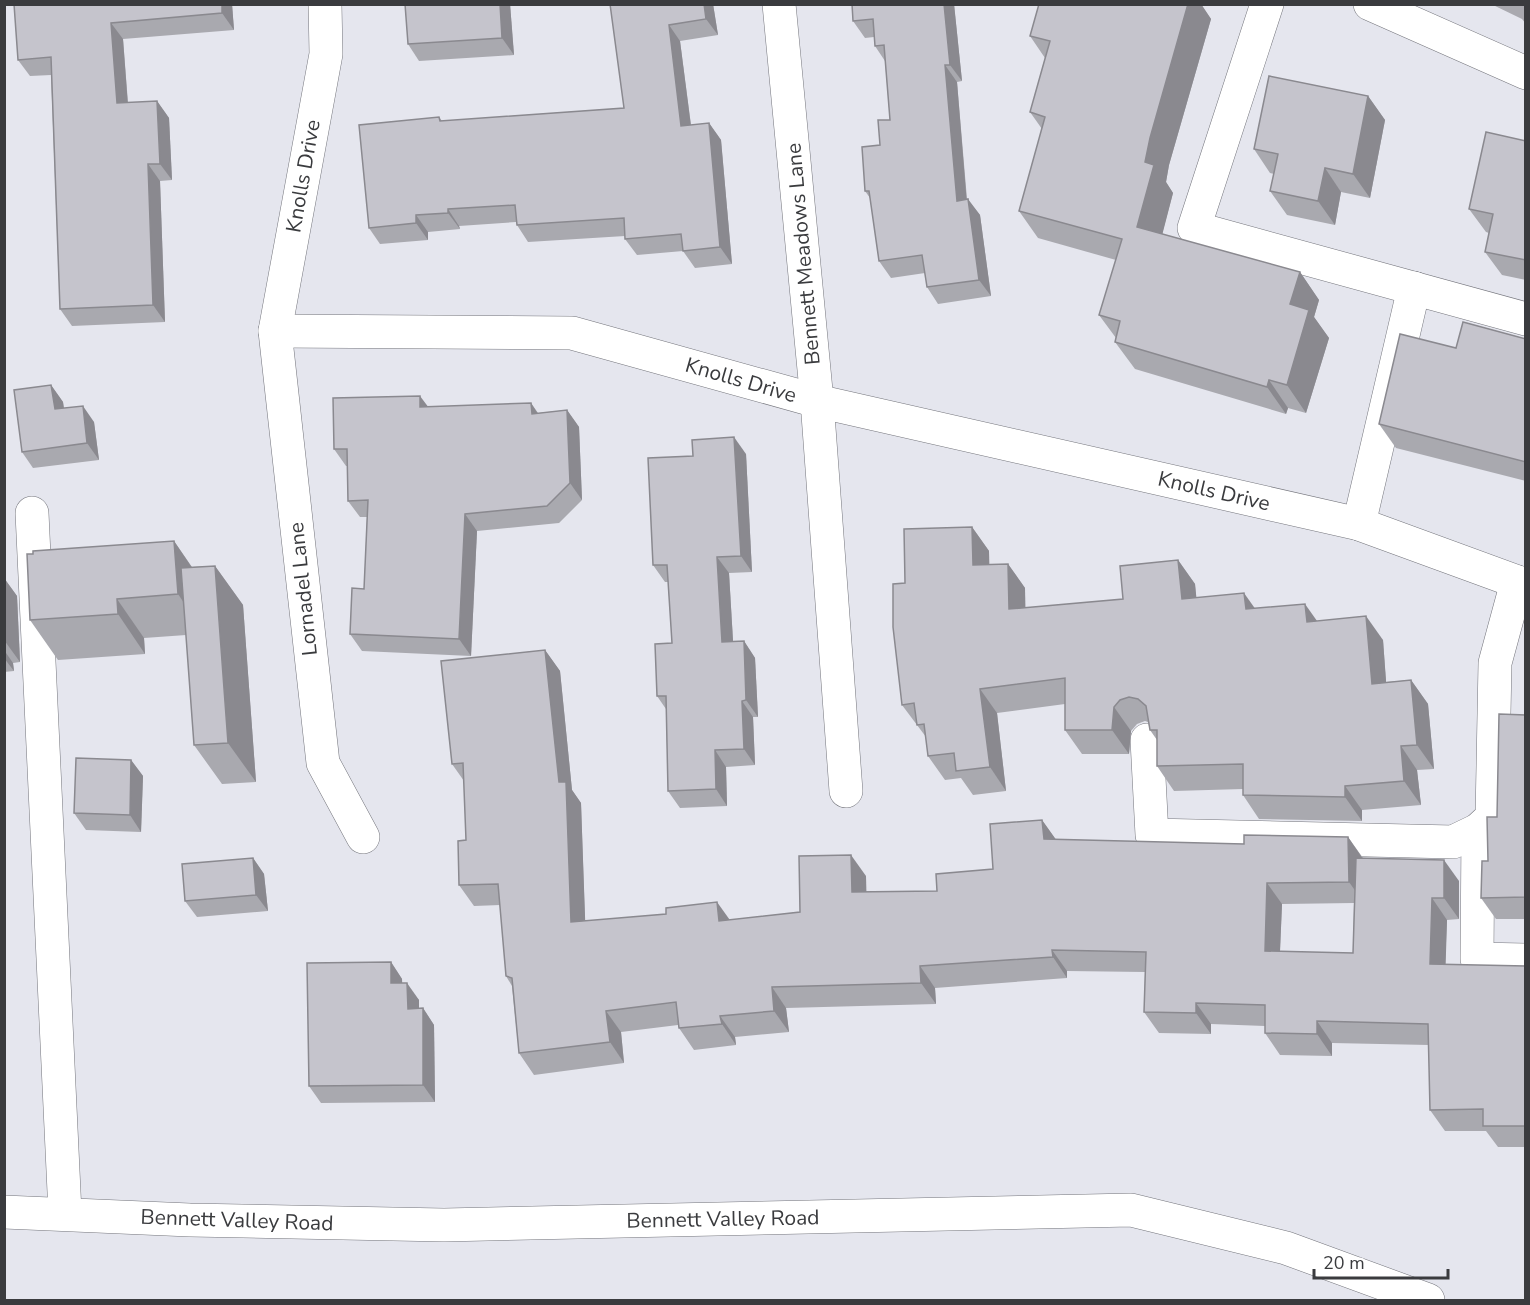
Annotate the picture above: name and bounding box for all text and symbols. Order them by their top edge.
street label: Knolls Drive [279,117,327,235]
street label: Bennett Meadows Lane [779,142,827,366]
street label: Knolls Drive [682,351,800,409]
street label: Knolls Drive [1155,464,1273,518]
street label: Lornadel Lane [282,521,324,657]
street label: Bennett Valley Road [140,1203,334,1237]
street label: Bennett Valley Road [626,1203,820,1235]
scale bar [1314,1242,1448,1280]
text: 20 m [1323,1251,1365,1275]

